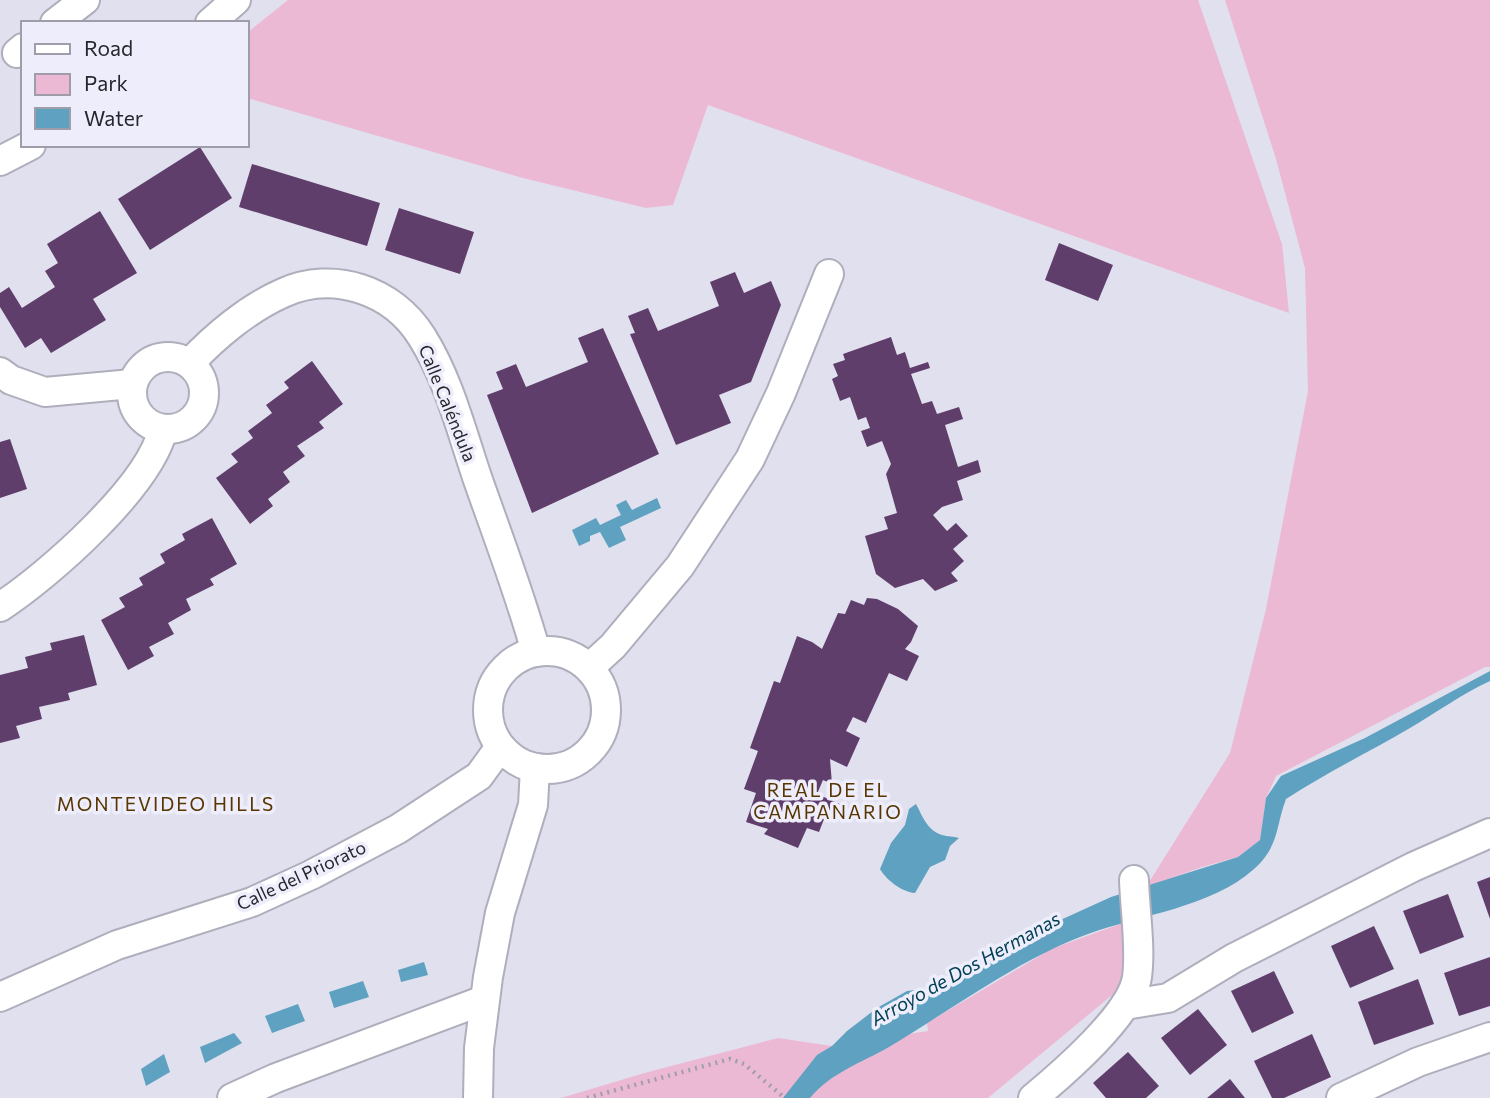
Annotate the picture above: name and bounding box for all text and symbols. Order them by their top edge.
legend [21,21,248,147]
text: Road [84,35,133,60]
text: Park [84,70,128,95]
text: Water [84,105,143,130]
street label: Calle Caléndula [415,341,481,465]
district label: REAL DE EL CAMPANARIO [753,778,903,823]
district label: MONTEVIDEO HILLS [57,792,275,815]
street label: Calle del Priorato [233,835,369,915]
water label: Arroyo de Dos Hermanas [865,906,1064,1030]

